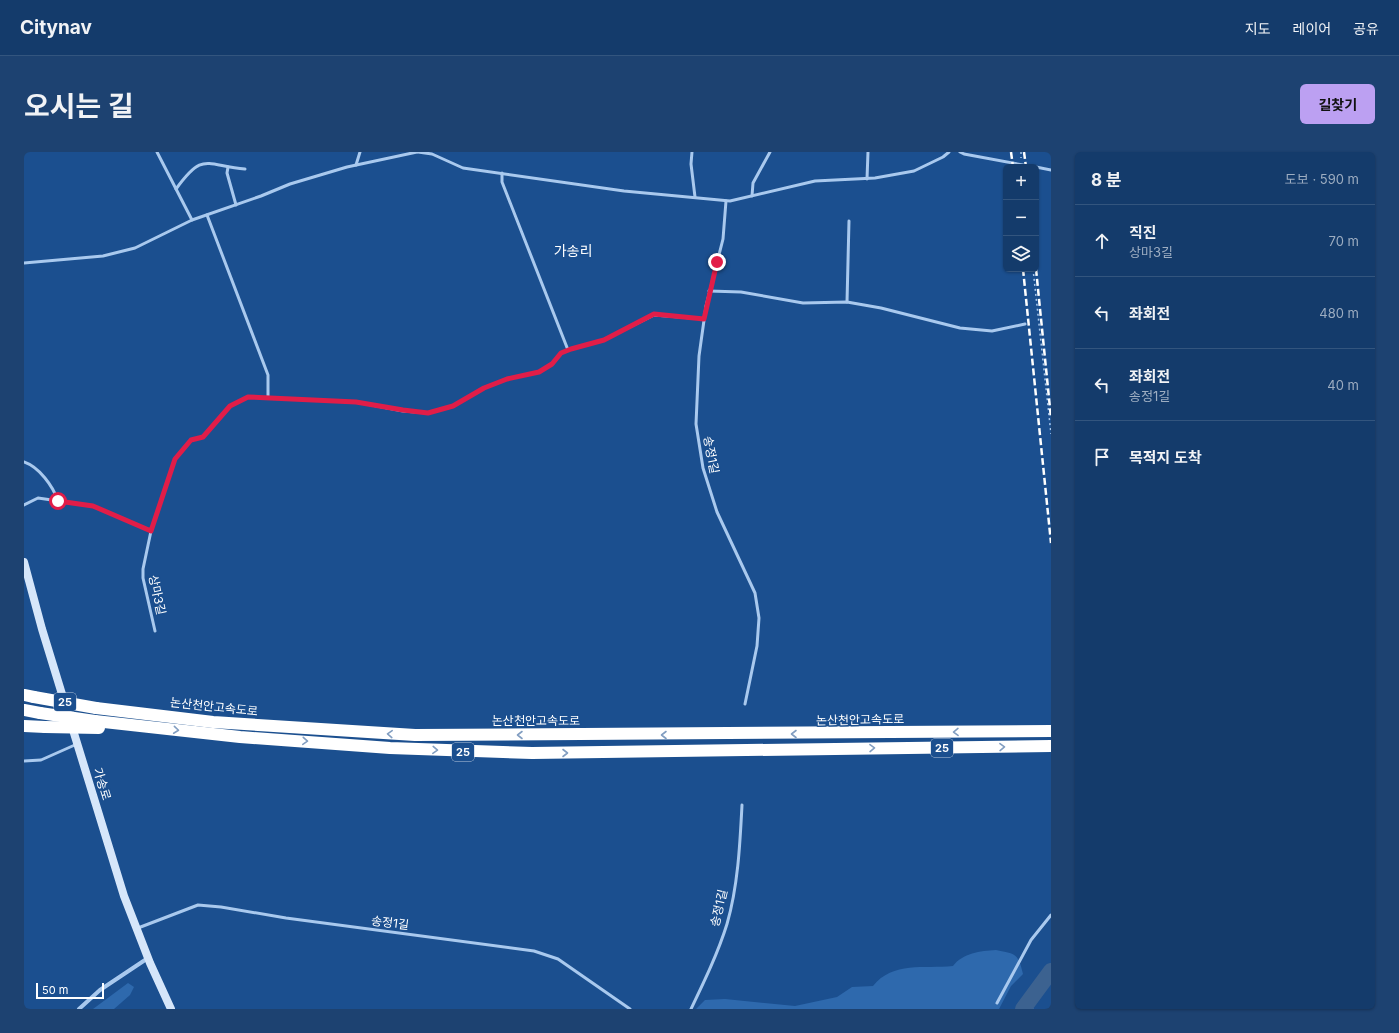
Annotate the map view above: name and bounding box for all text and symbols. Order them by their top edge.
text: Citynav [20,16,92,39]
text: 지도 [1245,20,1271,37]
text: 레이어 [1293,20,1331,37]
text: 공유 [1353,20,1379,37]
button: 길찾기 [1300,84,1375,124]
text: 오시는 길 [24,89,134,123]
map controls [1003,164,1039,272]
button: + [1003,164,1039,200]
text: 8 분 [1091,170,1122,190]
text: 도보 · 590 m [1285,171,1359,187]
button: − [1003,200,1039,236]
text: 직진 [1129,223,1157,242]
icon: ahead [1091,230,1113,252]
text: 70 m [1329,233,1359,249]
button: layers [1003,236,1039,272]
district label: 가송리 [554,242,592,259]
text: 상마3길 [1129,244,1173,260]
route end [708,253,726,271]
icon: left [1091,302,1113,324]
text: 좌회전 [1129,304,1170,323]
text: 480 m [1319,305,1359,321]
text: 좌회전 [1129,367,1170,386]
icon: left [1091,374,1113,396]
text: 40 m [1327,377,1359,393]
text: 송정1길 [1129,388,1170,404]
street label: 송정1길 [701,435,722,475]
icon: arrive [1091,446,1113,468]
text: 목적지 도착 [1129,448,1202,467]
route start [49,492,67,510]
street label: 상마3길 [146,574,169,616]
road number: 25 [54,693,76,711]
street label: 논산천안고속도로 [169,694,259,719]
street label: 논산천안고속도로 [816,711,904,728]
street label: 논산천안고속도로 [492,713,580,728]
one-way arrow [173,725,179,734]
one-way arrow [953,728,959,737]
one-way arrow [387,730,393,738]
one-way arrow [791,730,797,738]
one-way arrow [517,731,523,739]
one-way arrow [661,731,667,739]
one-way arrow [302,737,308,746]
road number: 25 [931,739,953,757]
road number: 25 [452,743,474,761]
one-way arrow [999,743,1005,751]
one-way arrow [869,744,875,752]
one-way arrow [432,746,438,755]
one-way arrow [562,749,568,757]
street label: 가송로 [90,766,114,802]
street label: 송정1길 [707,888,730,928]
street label: 송정1길 [370,913,410,932]
scale bar [36,981,104,1000]
text: 50 m [42,983,68,997]

